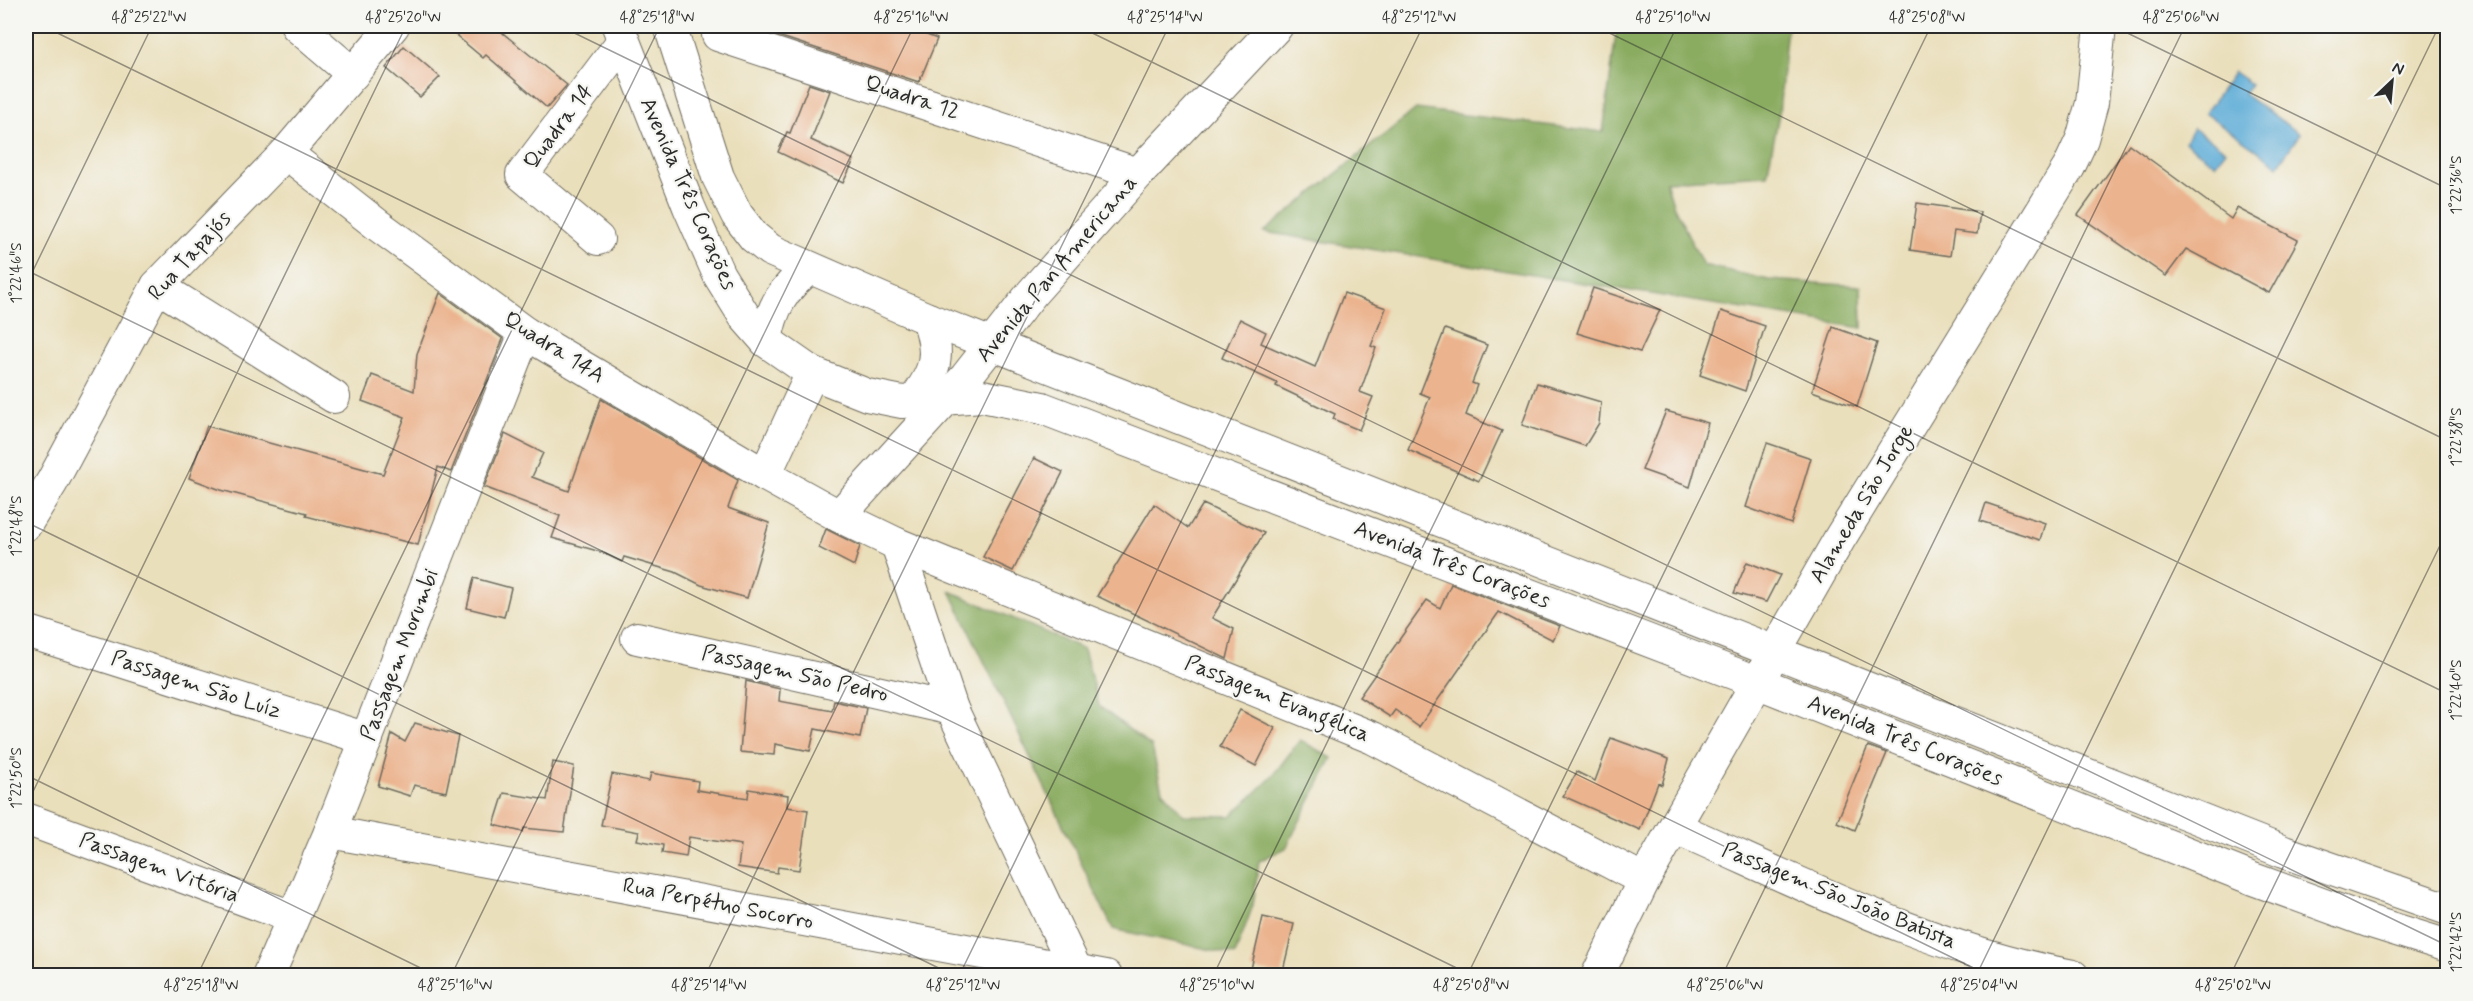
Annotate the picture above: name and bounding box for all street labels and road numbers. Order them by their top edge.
street label: Quadra 12 [861,70,963,126]
street label: Quadra 14 [518,79,600,175]
street label: Avenida Três Corações [633,93,743,295]
street label: Avenida Pan Americana [970,170,1144,368]
street label: Rua Tapajós [142,205,238,307]
street label: Quadra 14A [498,306,610,390]
street label: Alameda São Jorge [1804,419,1923,590]
street label: Avenida Três Corações [1350,515,1554,615]
street label: Passagem Morumbi [354,565,447,745]
street label: Passagem São Pedro [699,639,891,710]
street label: Passagem São Luíz [107,644,285,727]
street label: Passagem Evangélica [1179,649,1373,752]
street label: Avenida Três Corações [1803,689,2007,793]
street label: Passagem Vitória [75,826,243,911]
street label: Passagem São João Batista [1717,836,1960,957]
street label: Rua Perpétuo Socorro [620,872,816,936]

